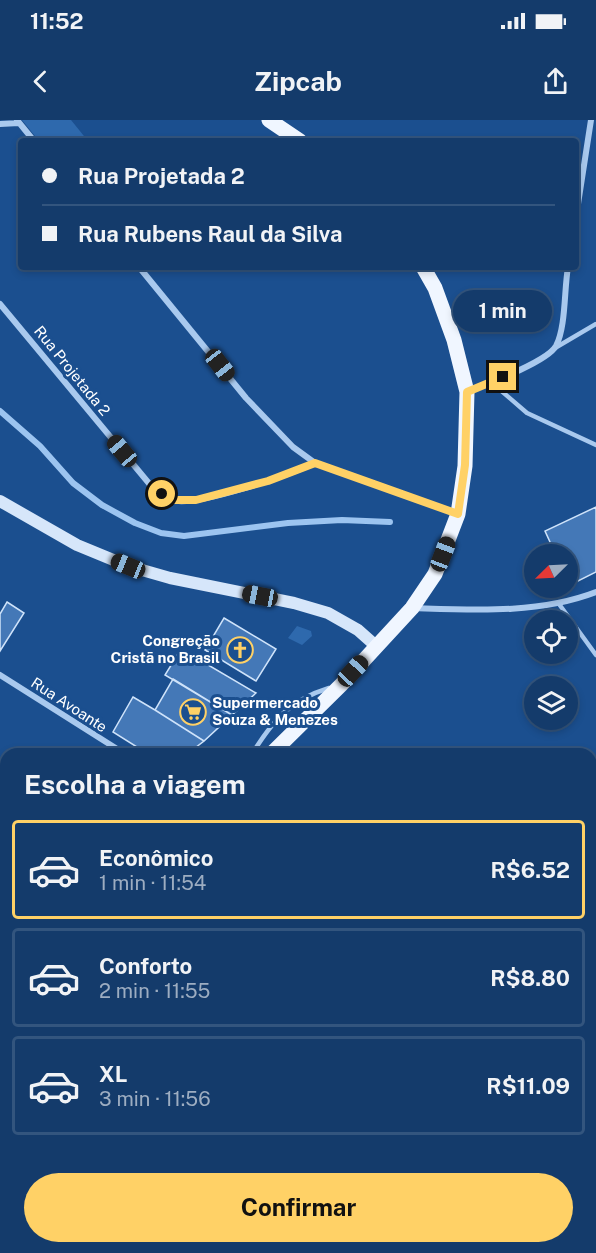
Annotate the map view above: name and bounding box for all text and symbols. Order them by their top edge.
text: 11:52 [30,8,84,34]
icon: back [24,65,57,98]
text: Zipcab [254,65,342,97]
icon: share [539,65,572,98]
text: Rua Projetada 2 [78,163,245,189]
text: Rua Rubens Raul da Silva [78,221,342,247]
callout: 1 min [454,290,552,332]
text: 1 min [478,299,527,323]
street label: Rua Projetada 2 [31,322,114,419]
car [202,345,238,385]
route end [489,363,516,390]
car [104,431,140,471]
route start [148,480,175,507]
car [428,534,458,574]
north arrow [524,544,578,598]
map controls [524,544,578,730]
car [108,551,148,581]
car [241,584,279,608]
button: locate [524,610,578,664]
place label: Congreção Cristã no Brasil [111,632,220,666]
church icon: Congreção Cristã no Brasil [225,635,255,665]
car [334,652,372,690]
street label: Rua Avoante [28,674,110,735]
button: layers [524,676,578,730]
place label: Supermercado Souza & Menezes [212,694,338,728]
supermarket icon: Supermercado Souza & Menezes [178,697,208,727]
text: Escolha a viagem [24,768,246,800]
icon: car [27,843,81,897]
text: Econômico [99,845,214,871]
text: R$6.52 [490,857,570,883]
text: 1 min · 11:54 [99,871,206,895]
icon: car [27,951,81,1005]
text: Conforto [99,953,192,979]
text: R$8.80 [490,965,570,991]
text: 2 min · 11:55 [99,979,210,1003]
icon: car [27,1059,81,1113]
text: XL [99,1061,127,1087]
text: R$11.09 [486,1073,570,1099]
text: 3 min · 11:56 [99,1087,211,1111]
button: Confirmar [24,1173,573,1242]

